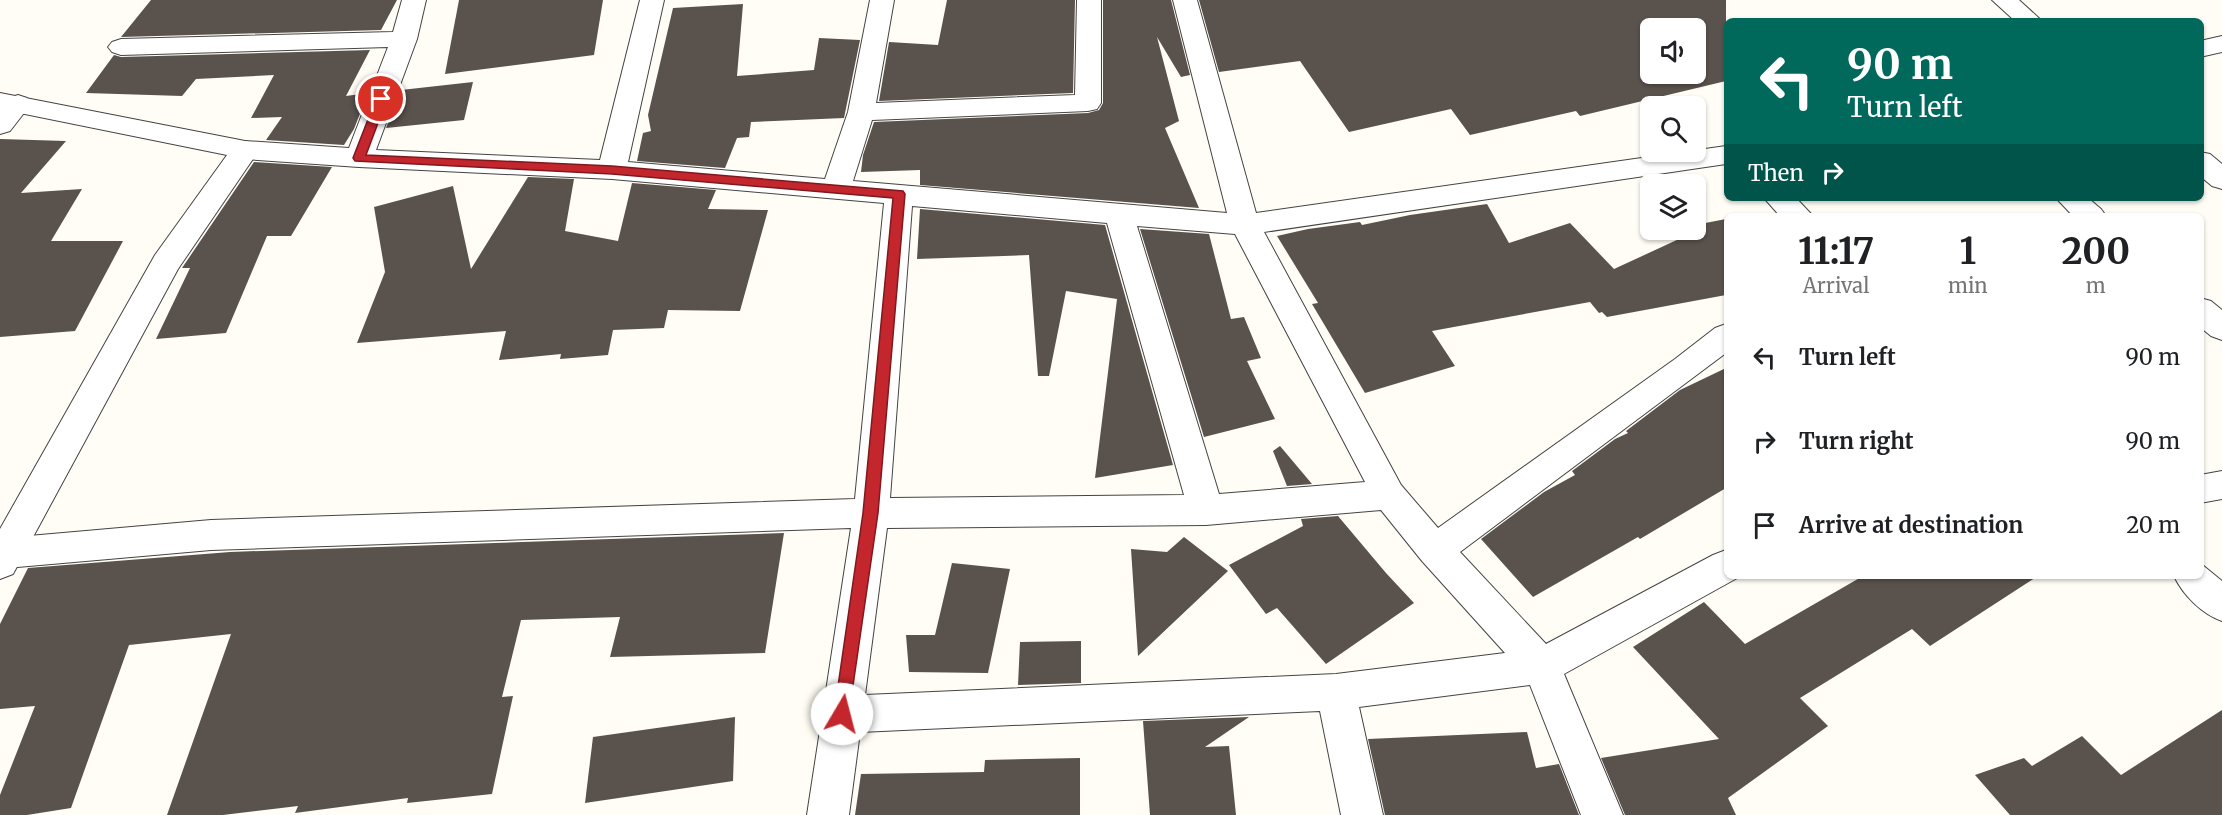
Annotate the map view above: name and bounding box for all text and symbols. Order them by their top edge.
map controls [1640,18,1706,240]
button: sound [1640,18,1706,84]
text: 90 m [1847,38,1953,90]
icon: left [1748,42,1826,120]
pin [355,73,406,124]
icon: arrive [364,82,397,115]
text: Turn left [1847,90,1962,124]
button: search [1640,96,1706,162]
icon: right [1816,156,1849,189]
text: Then [1748,159,1804,187]
button: layers [1640,174,1706,240]
text: 11:17 [1798,229,1874,274]
text: 1 [1959,229,1976,274]
text: 200 [2062,229,2130,274]
text: Arrival [1803,273,1869,298]
text: min [1948,273,1988,298]
text: m [2086,273,2106,298]
icon: left [1748,341,1781,374]
text: Turn left [1799,343,1896,371]
text: 90 m [2125,343,2180,371]
icon: right [1748,425,1781,458]
text: Turn right [1799,427,1913,455]
text: 90 m [2125,427,2180,455]
icon: arrive [1748,509,1781,542]
text: Arrive at destination [1799,511,2023,539]
text: 20 m [2126,511,2180,539]
position arrow [810,682,874,746]

